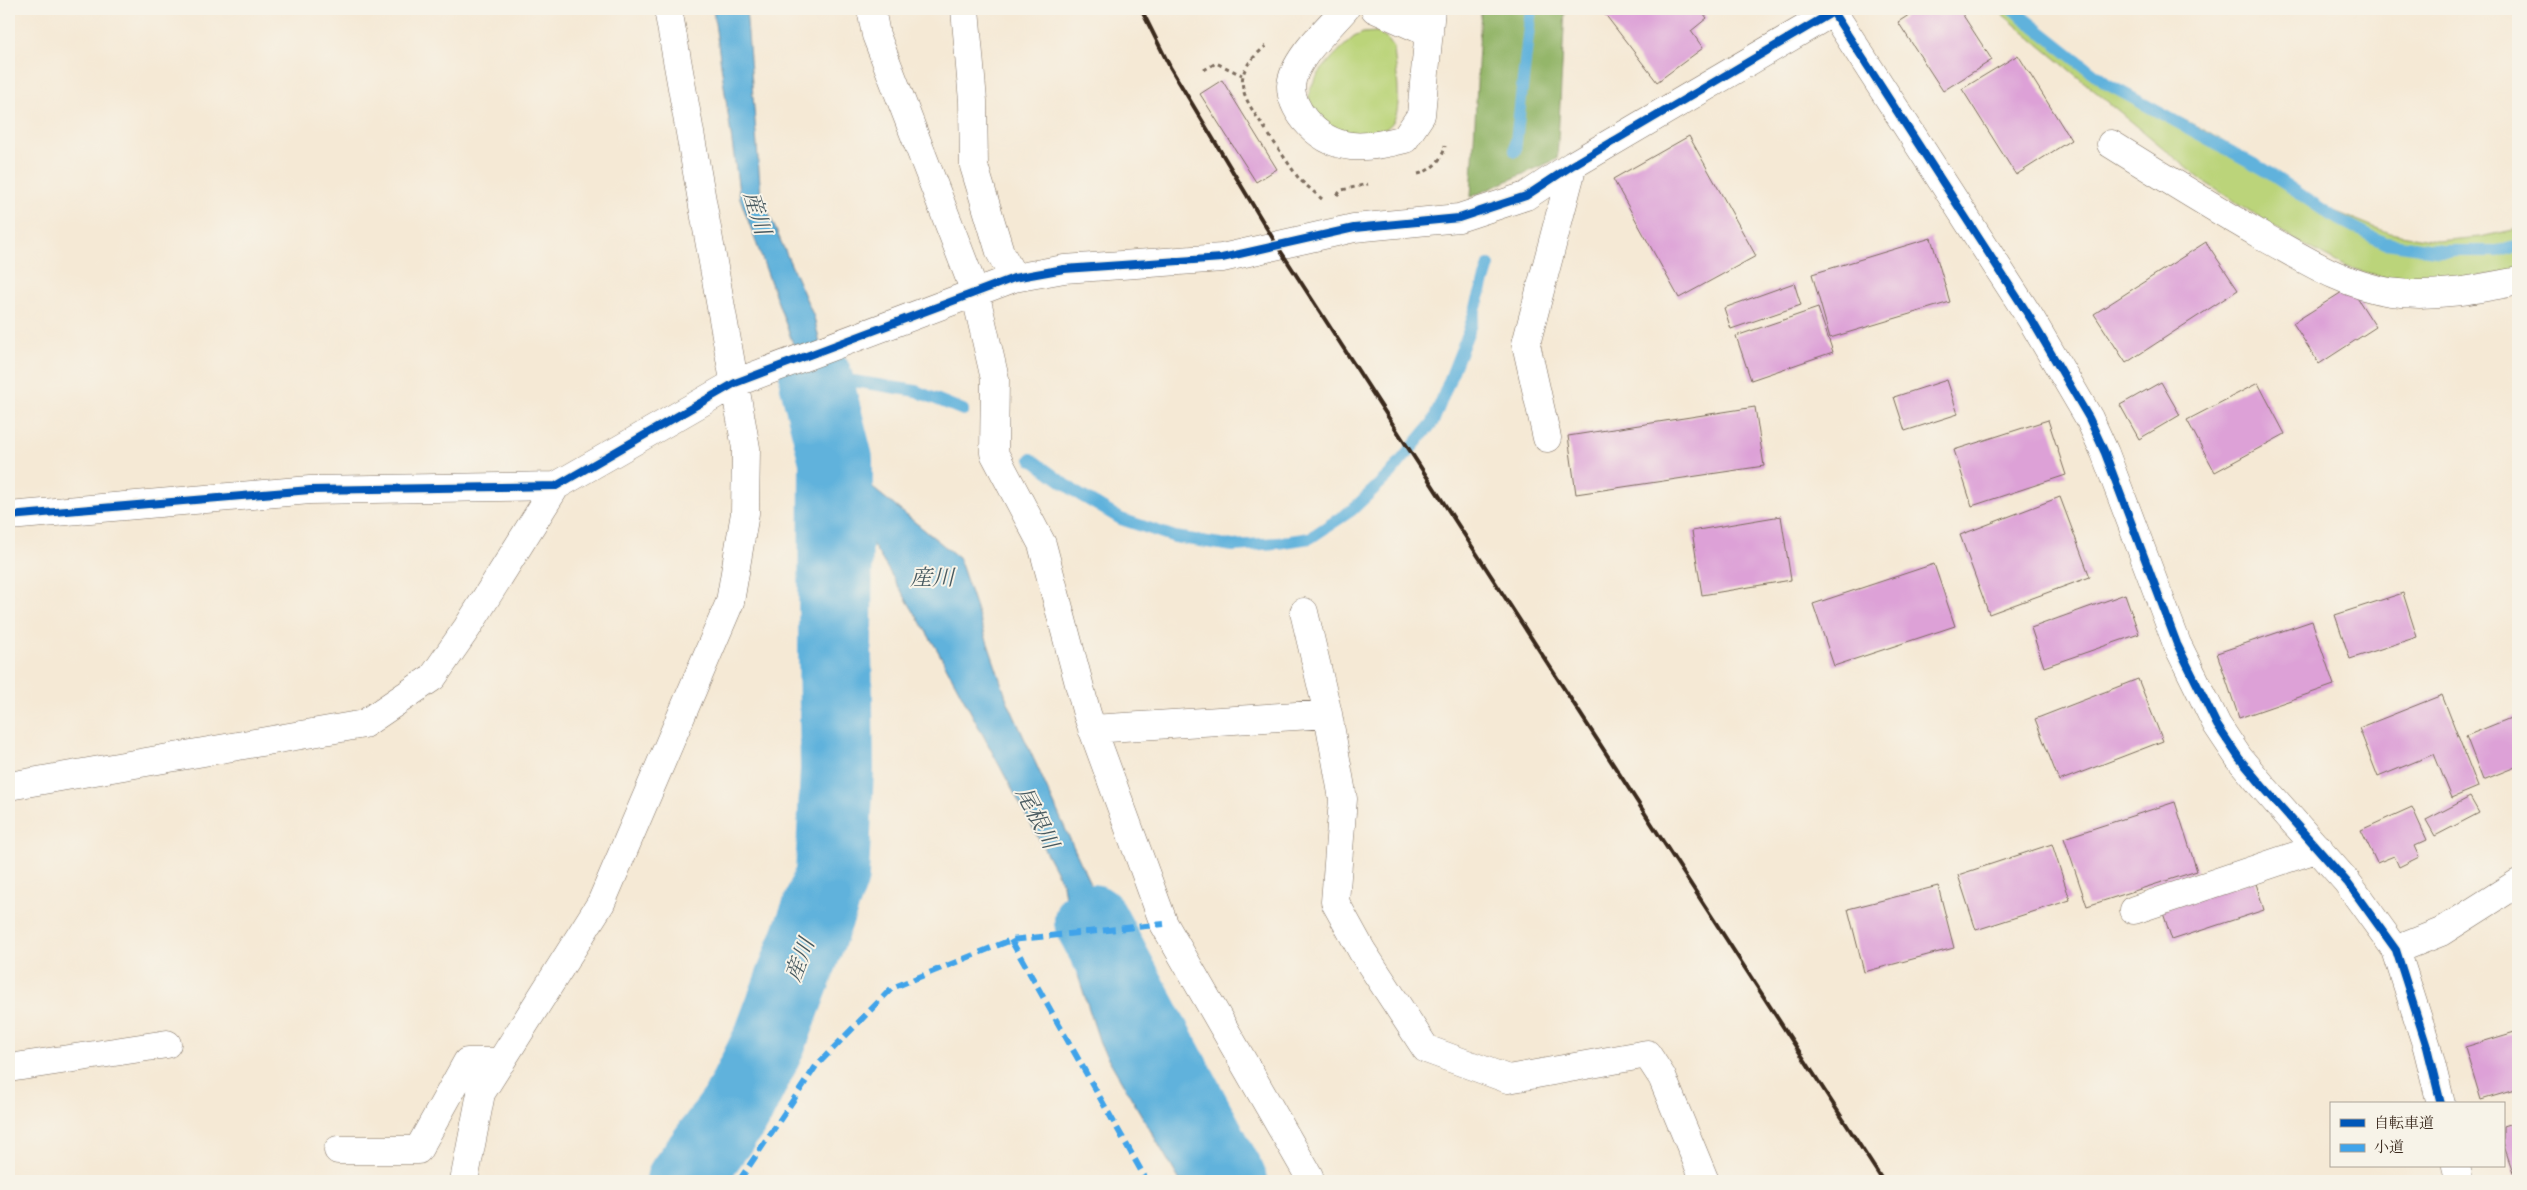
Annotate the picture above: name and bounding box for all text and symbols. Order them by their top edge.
water label: 産川 [737,188,777,240]
water label: 産川 [910,564,956,592]
water label: 尾根川 [1010,782,1065,856]
water label: 産川 [779,933,822,986]
legend [2330,1102,2504,1168]
text: 自転車道 [2374,1114,2434,1133]
text: 小道 [2374,1138,2404,1157]

